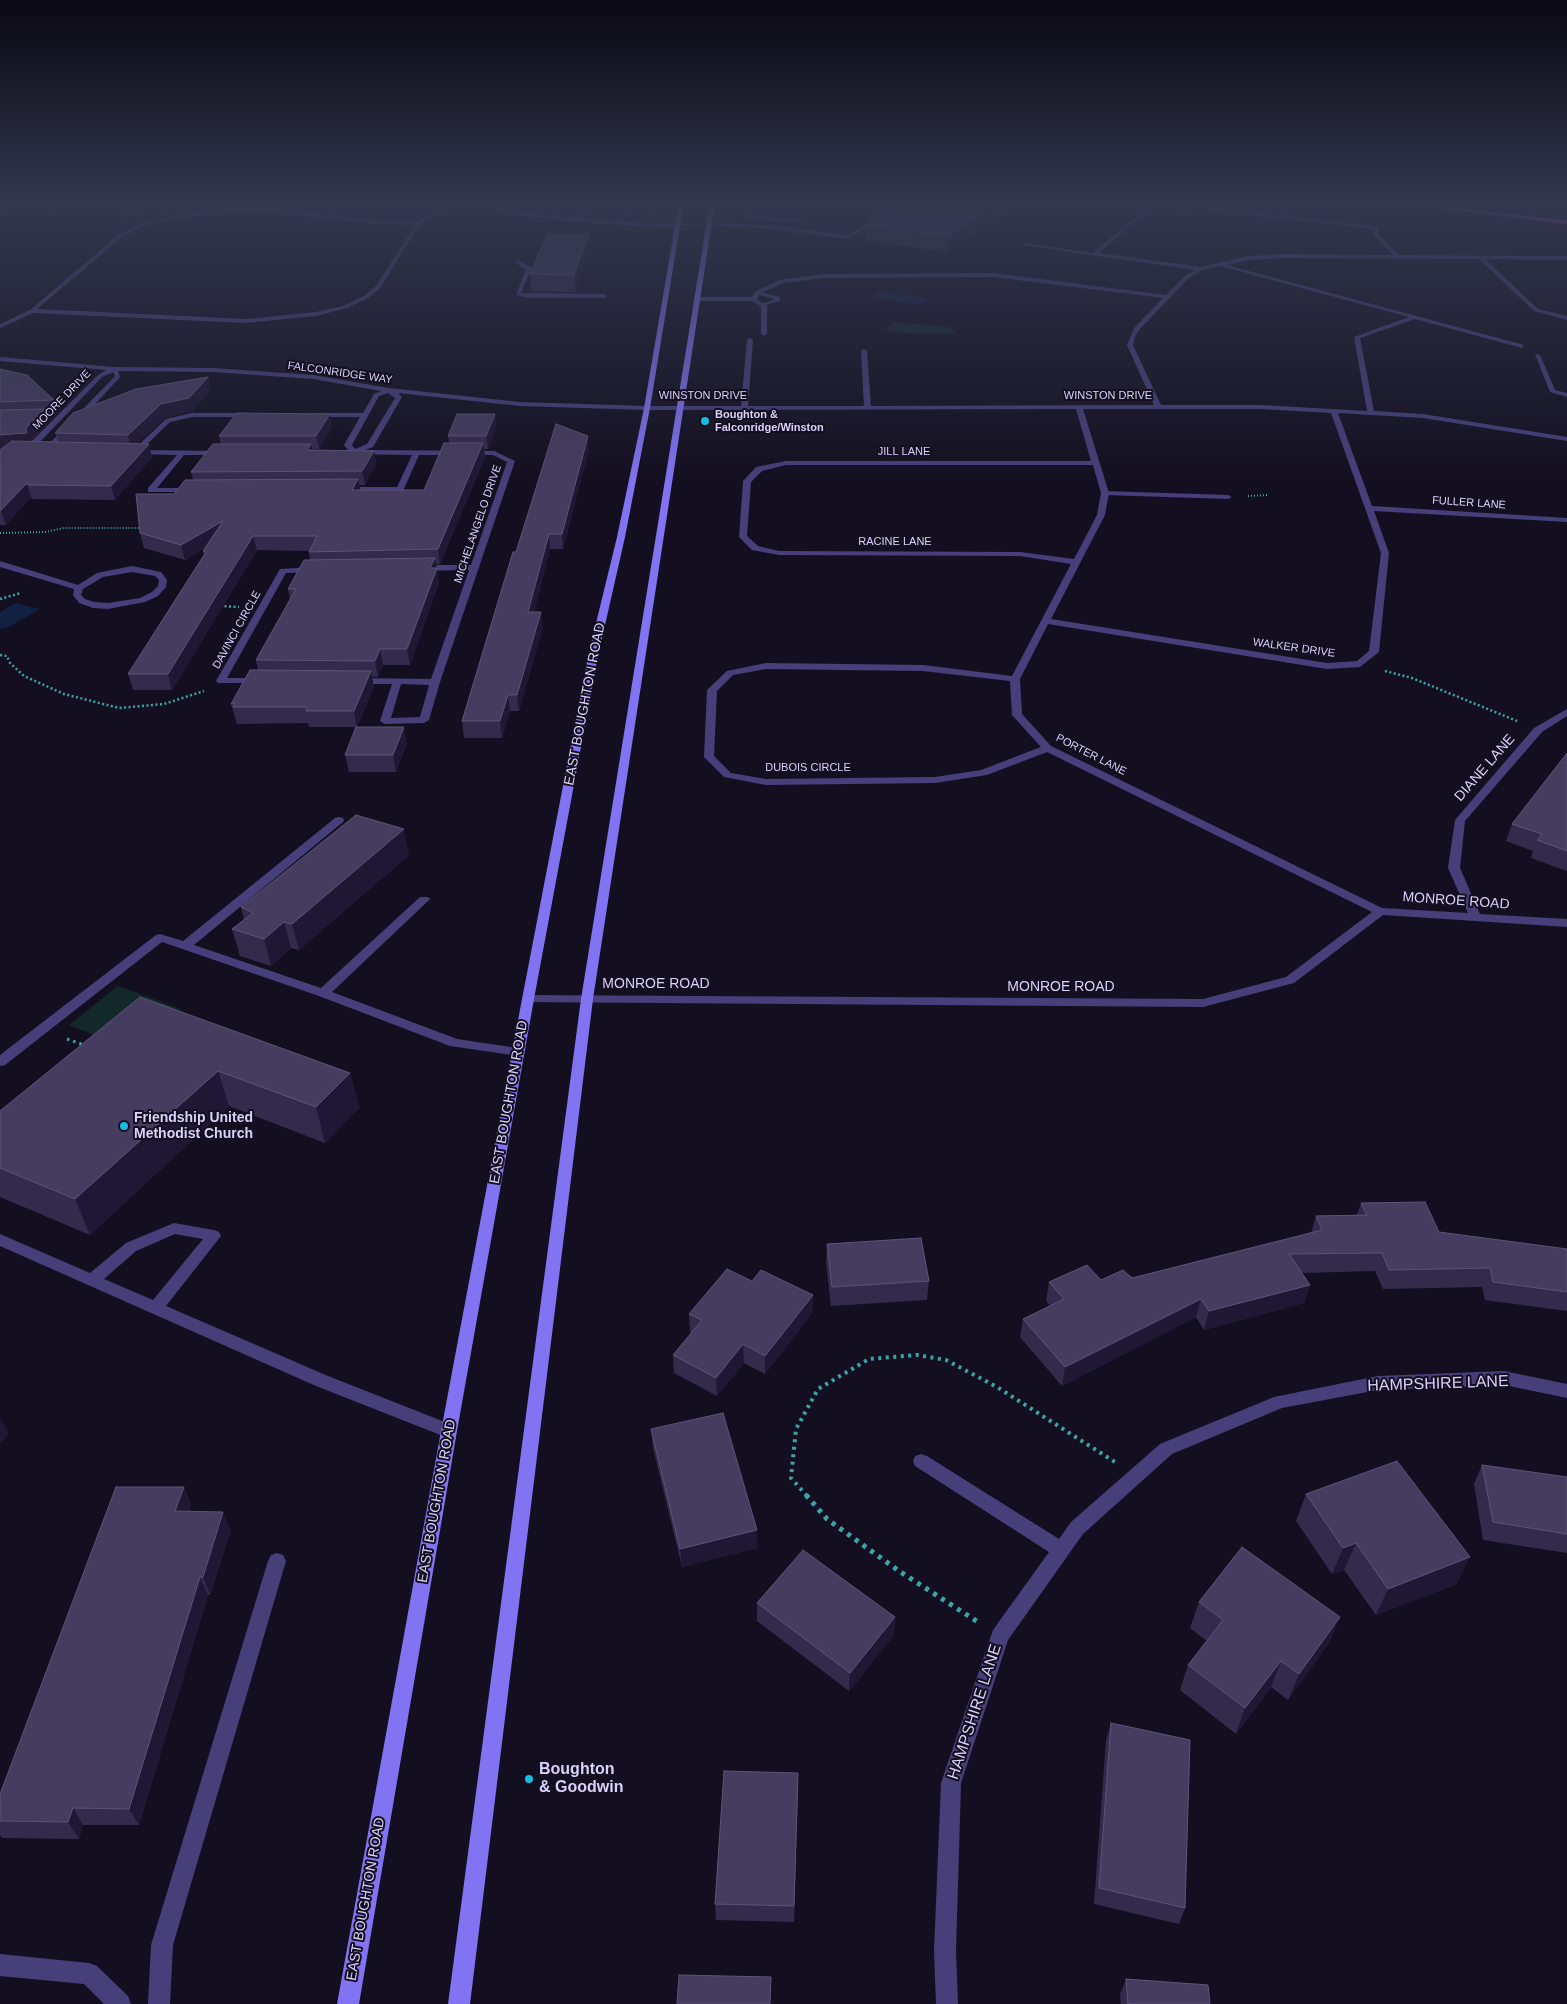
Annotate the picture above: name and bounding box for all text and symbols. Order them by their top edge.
street label: FALCONRIDGE WAY [287,359,393,387]
street label: MOORE DRIVE [30,367,94,433]
street label: WINSTON DRIVE [659,389,747,403]
street label: WINSTON DRIVE [1064,389,1152,403]
place label: Boughton & Falconridge/Winston [715,408,824,434]
marker: Boughton & Falconridge/Winston [699,415,711,427]
street label: JILL LANE [878,445,930,459]
street label: MICHELANGELO DRIVE [452,463,504,585]
street label: FULLER LANE [1432,494,1506,512]
street label: RACINE LANE [858,535,932,549]
street label: DAVINCI CIRCLE [210,589,264,671]
street label: EAST BOUGHTON ROAD [561,621,609,787]
street label: WALKER DRIVE [1252,636,1336,660]
street label: DIANE LANE [1451,731,1519,805]
street label: PORTER LANE [1054,732,1128,778]
street label: DUBOIS CIRCLE [765,761,851,775]
street label: MONROE ROAD [1402,889,1510,913]
street label: MONROE ROAD [602,976,710,992]
street label: MONROE ROAD [1007,979,1115,995]
street label: EAST BOUGHTON ROAD [486,1019,532,1185]
place label: Friendship United Methodist Church [134,1110,253,1142]
marker: Friendship United Methodist Church [118,1120,130,1132]
street label: HAMPSHIRE LANE [1367,1372,1509,1396]
street label: EAST BOUGHTON ROAD [414,1418,460,1584]
street label: HAMPSHIRE LANE [944,1642,1006,1782]
place label: Boughton & Goodwin [539,1760,623,1798]
marker: Boughton & Goodwin [523,1773,535,1785]
street label: EAST BOUGHTON ROAD [343,1816,389,1982]

